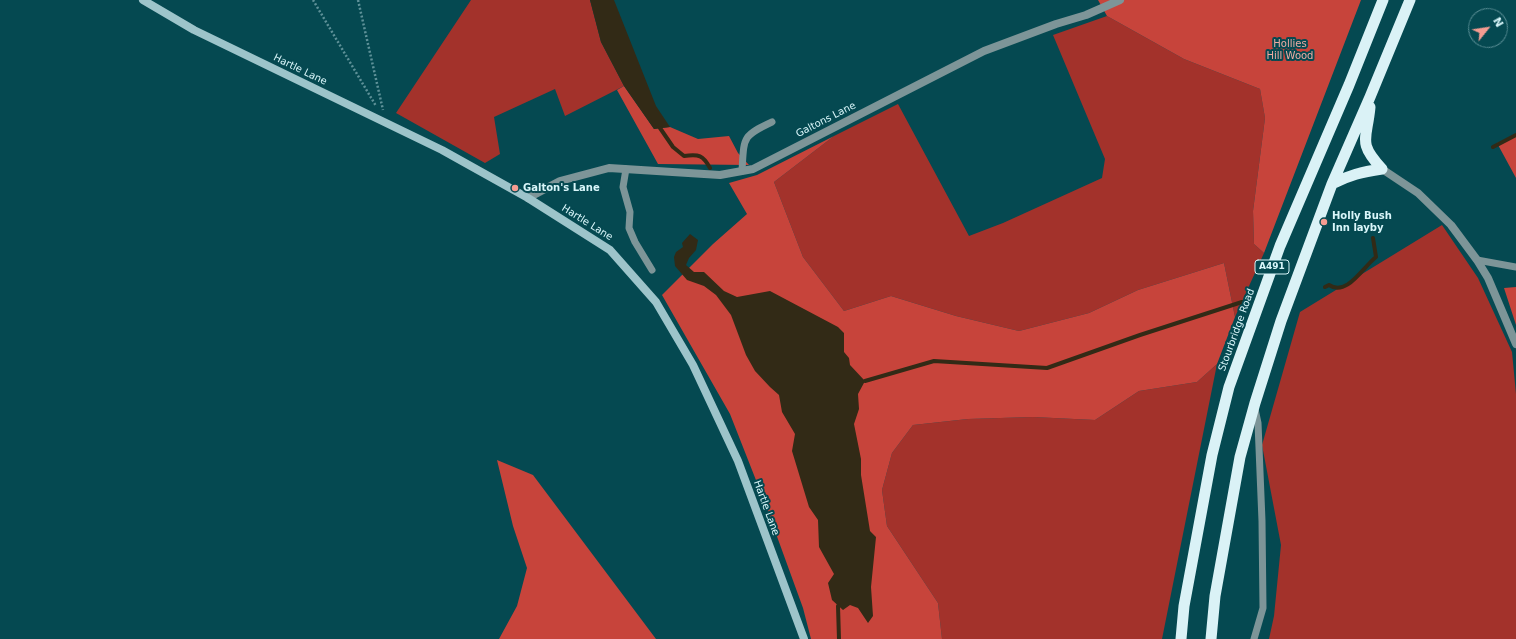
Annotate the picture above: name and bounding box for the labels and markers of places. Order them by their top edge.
place label: Galton's Lane [523,182,600,194]
marker: Galton's Lane [510,183,520,193]
place label: Holly Bush Inn layby [1332,210,1392,234]
marker: Holly Bush Inn layby [1319,217,1329,227]

